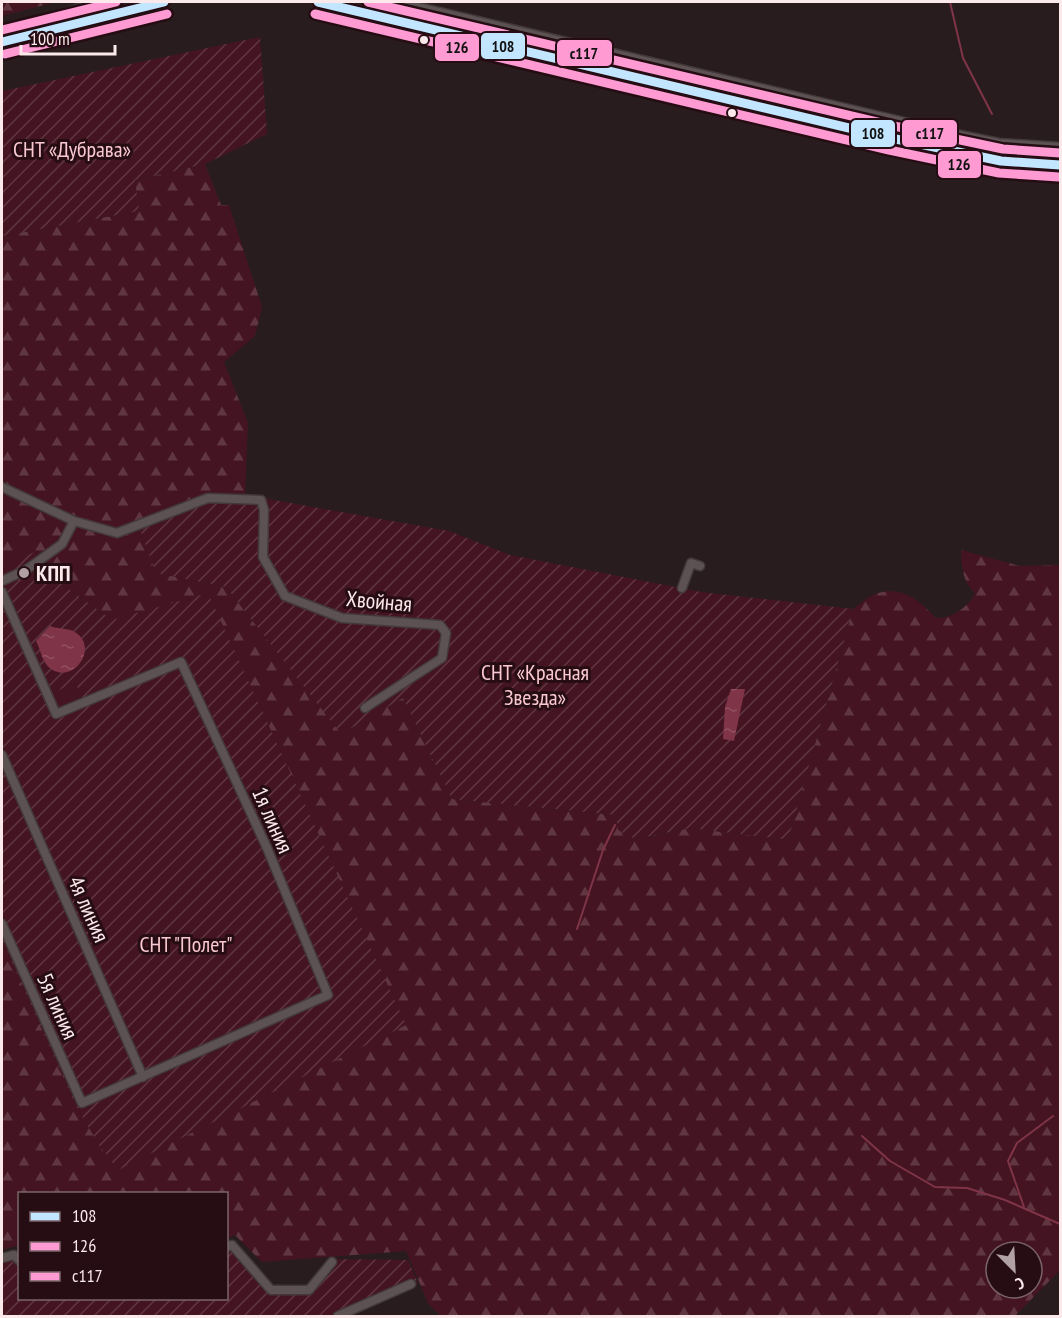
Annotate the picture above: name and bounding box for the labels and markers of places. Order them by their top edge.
unlabelled marker [418,34,430,46]
unlabelled marker [726,107,738,119]
place label: КПП [36,559,70,587]
marker: КПП [17,566,31,580]

